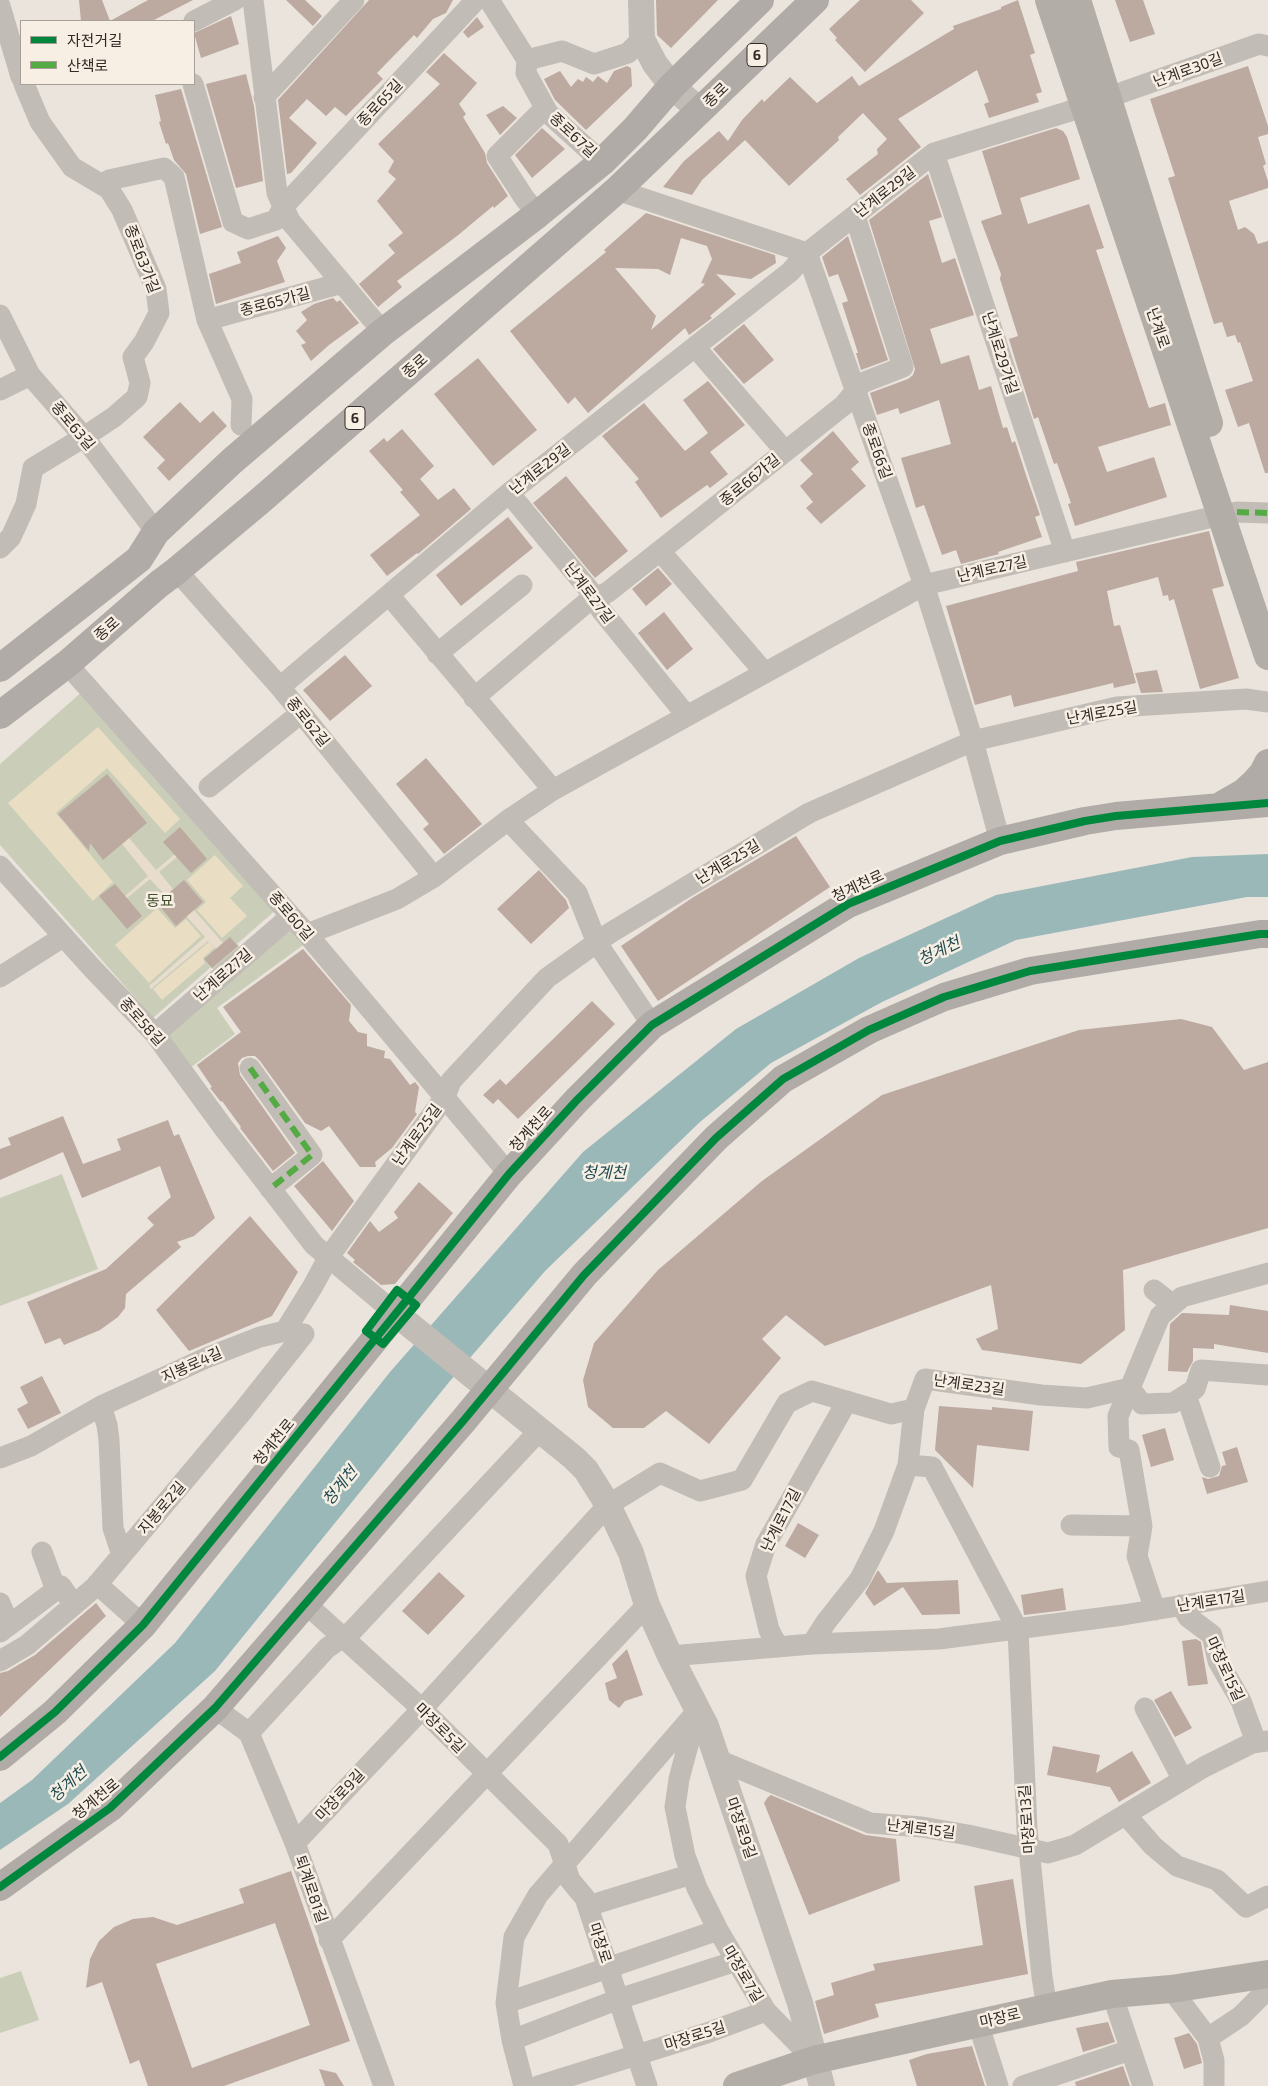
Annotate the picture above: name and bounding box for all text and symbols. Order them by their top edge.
legend [20,20,195,85]
text: 자전거길 [67,31,122,49]
road number: 6 [747,44,767,66]
street label: 난계로30길 [1151,49,1225,91]
text: 산책로 [67,56,108,74]
street label: 종로65길 [354,76,406,130]
street label: 종로 [700,79,732,111]
street label: 종로67길 [546,109,600,161]
street label: 난계로29길 [851,163,919,221]
street label: 종로63가길 [121,222,163,296]
street label: 종로65가길 [238,284,312,320]
street label: 난계로 [1143,305,1173,351]
street label: 난계로29가길 [978,309,1022,397]
street label: 종로 [399,350,431,382]
street label: 종로63길 [47,398,99,454]
road number: 6 [345,406,365,429]
street label: 종로66길 [859,420,895,482]
street label: 난계로29길 [506,440,574,498]
street label: 종로66가길 [716,450,784,510]
street label: 난계로27길 [955,552,1029,586]
street label: 난계로27길 [560,559,618,627]
street label: 종로 [91,613,123,645]
street label: 종로62길 [283,694,333,750]
street label: 난계로25길 [1065,698,1139,728]
street label: 난계로25길 [693,836,763,888]
street label: 청계천로 [829,866,887,906]
street label: 종로60길 [265,888,317,944]
park label: 동묘 [146,892,174,910]
water label: 청계천 [915,933,963,969]
street label: 난계로27길 [190,945,256,1005]
street label: 종로58길 [116,994,168,1050]
street label: 난계로25길 [389,1101,445,1169]
street label: 청계천로 [506,1102,556,1156]
water label: 청계천 [582,1163,626,1183]
street label: 지봉로4길 [159,1344,225,1386]
street label: 난계로23길 [932,1371,1006,1399]
street label: 청계천로 [250,1415,298,1469]
water label: 청계천 [319,1463,361,1509]
street label: 지봉로2길 [135,1478,189,1538]
street label: 난계로17길 [757,1485,805,1555]
street label: 난계로17길 [1176,1587,1246,1615]
street label: 마장로15길 [1202,1634,1248,1704]
street label: 마장로5길 [411,1699,469,1757]
water label: 청계천 [45,1762,91,1806]
street label: 마장로9길 [312,1766,368,1824]
street label: 청계천로 [69,1775,123,1823]
street label: 마장로13길 [1016,1784,1038,1854]
street label: 마장로9길 [722,1795,760,1861]
street label: 난계로15길 [886,1816,956,1842]
street label: 퇴계로81길 [291,1853,331,1925]
street label: 마장로 [585,1921,615,1965]
street label: 마장로7길 [719,1942,767,2006]
street label: 마장로 [978,2005,1022,2031]
street label: 마장로5길 [662,2018,728,2054]

